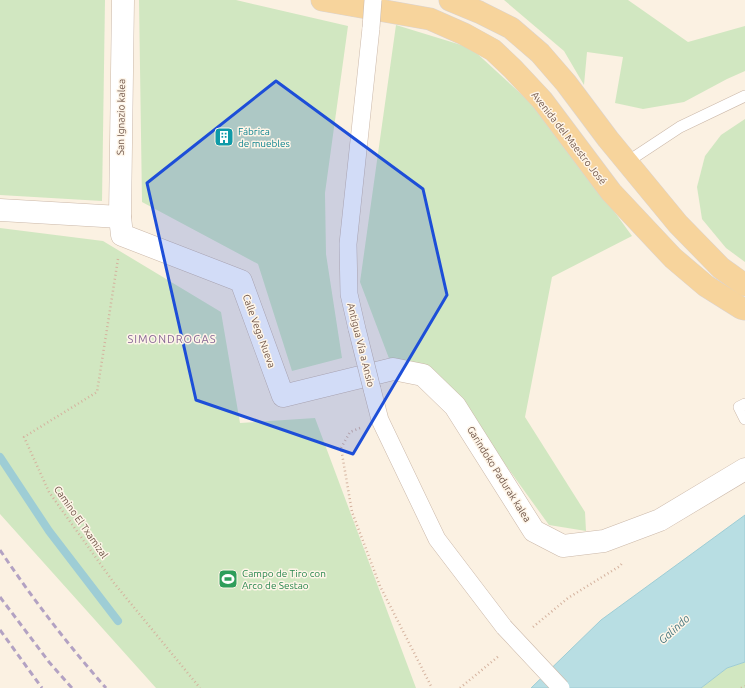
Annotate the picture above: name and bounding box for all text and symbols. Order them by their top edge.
street label: San Ignazio kalea [115,79,127,155]
street label: Avenida del Maestro José [529,89,609,187]
building icon: Fábrica de muebles [213,126,235,148]
place label: Fábrica de muebles [238,126,290,149]
street label: Calle Vega Nueva [241,293,277,369]
street label: Antigua Vía a Ansio [345,302,377,388]
district label: SIMONDROGAS [127,333,217,345]
street label: Garindoko Padurak kalea [465,424,533,524]
street label: Camino El Txamizal [52,484,110,561]
sports icon: Campo de Tiro con Arco de Sestao [217,568,239,590]
place label: Campo de Tiro con Arco de Sestao [242,568,326,591]
water label: Galindo [656,612,692,646]

